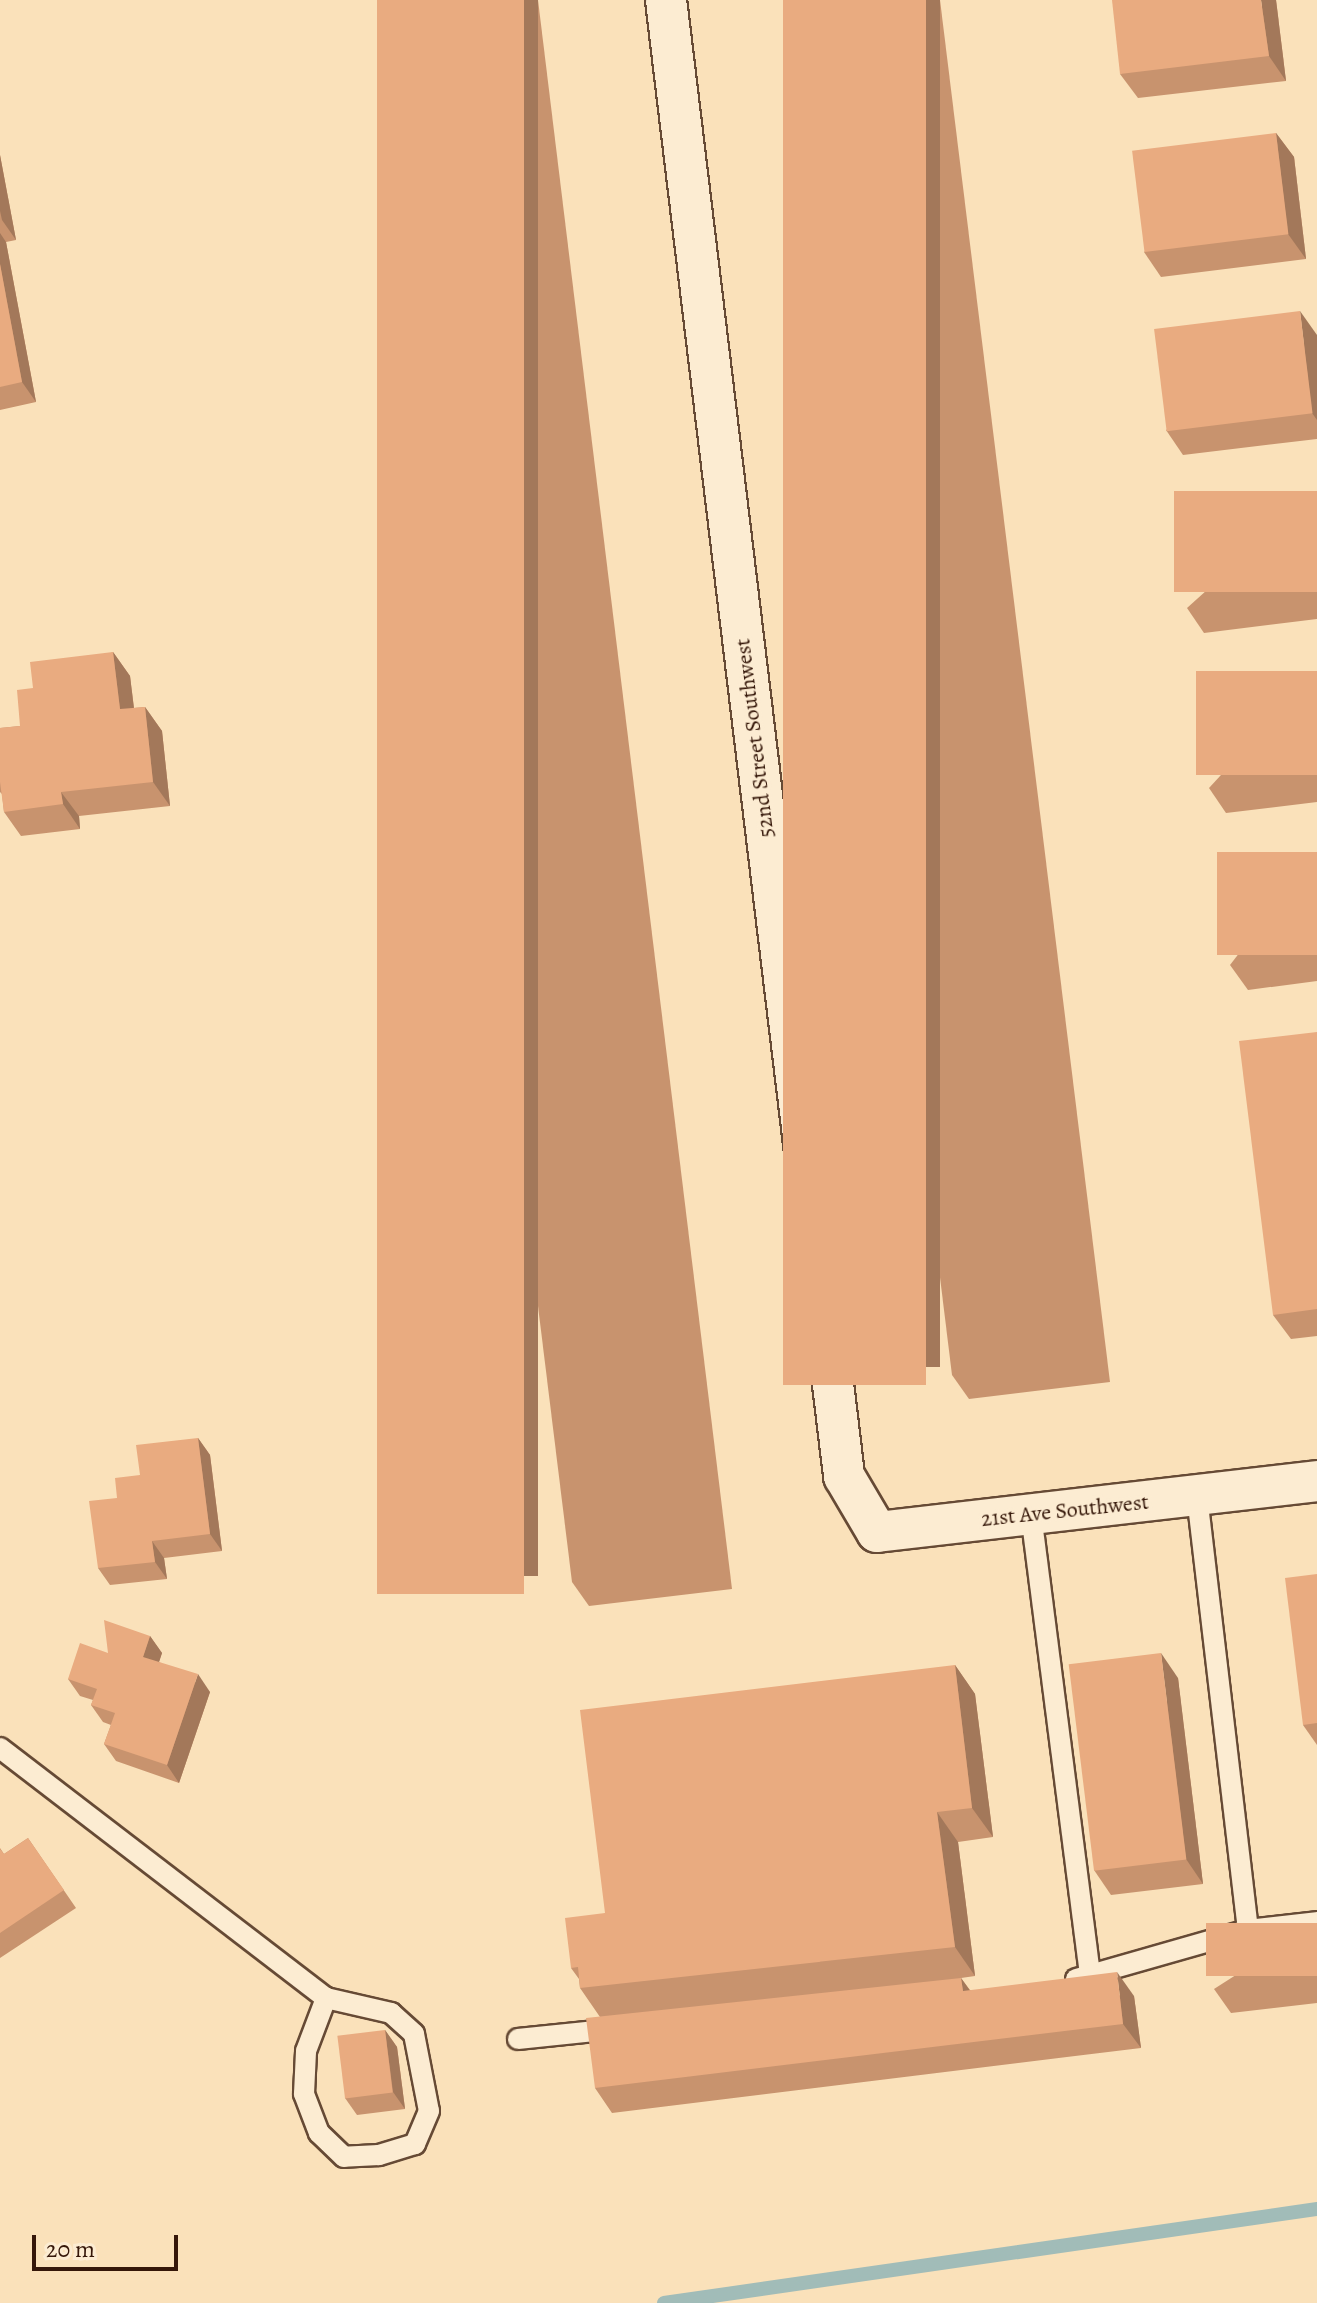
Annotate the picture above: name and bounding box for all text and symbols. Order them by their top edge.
street label: 52nd Street Southwest [730,637,780,839]
street label: 21st Ave Southwest [980,1489,1150,1533]
scale bar [36,2219,182,2269]
text: 20 m [46,2233,95,2265]

